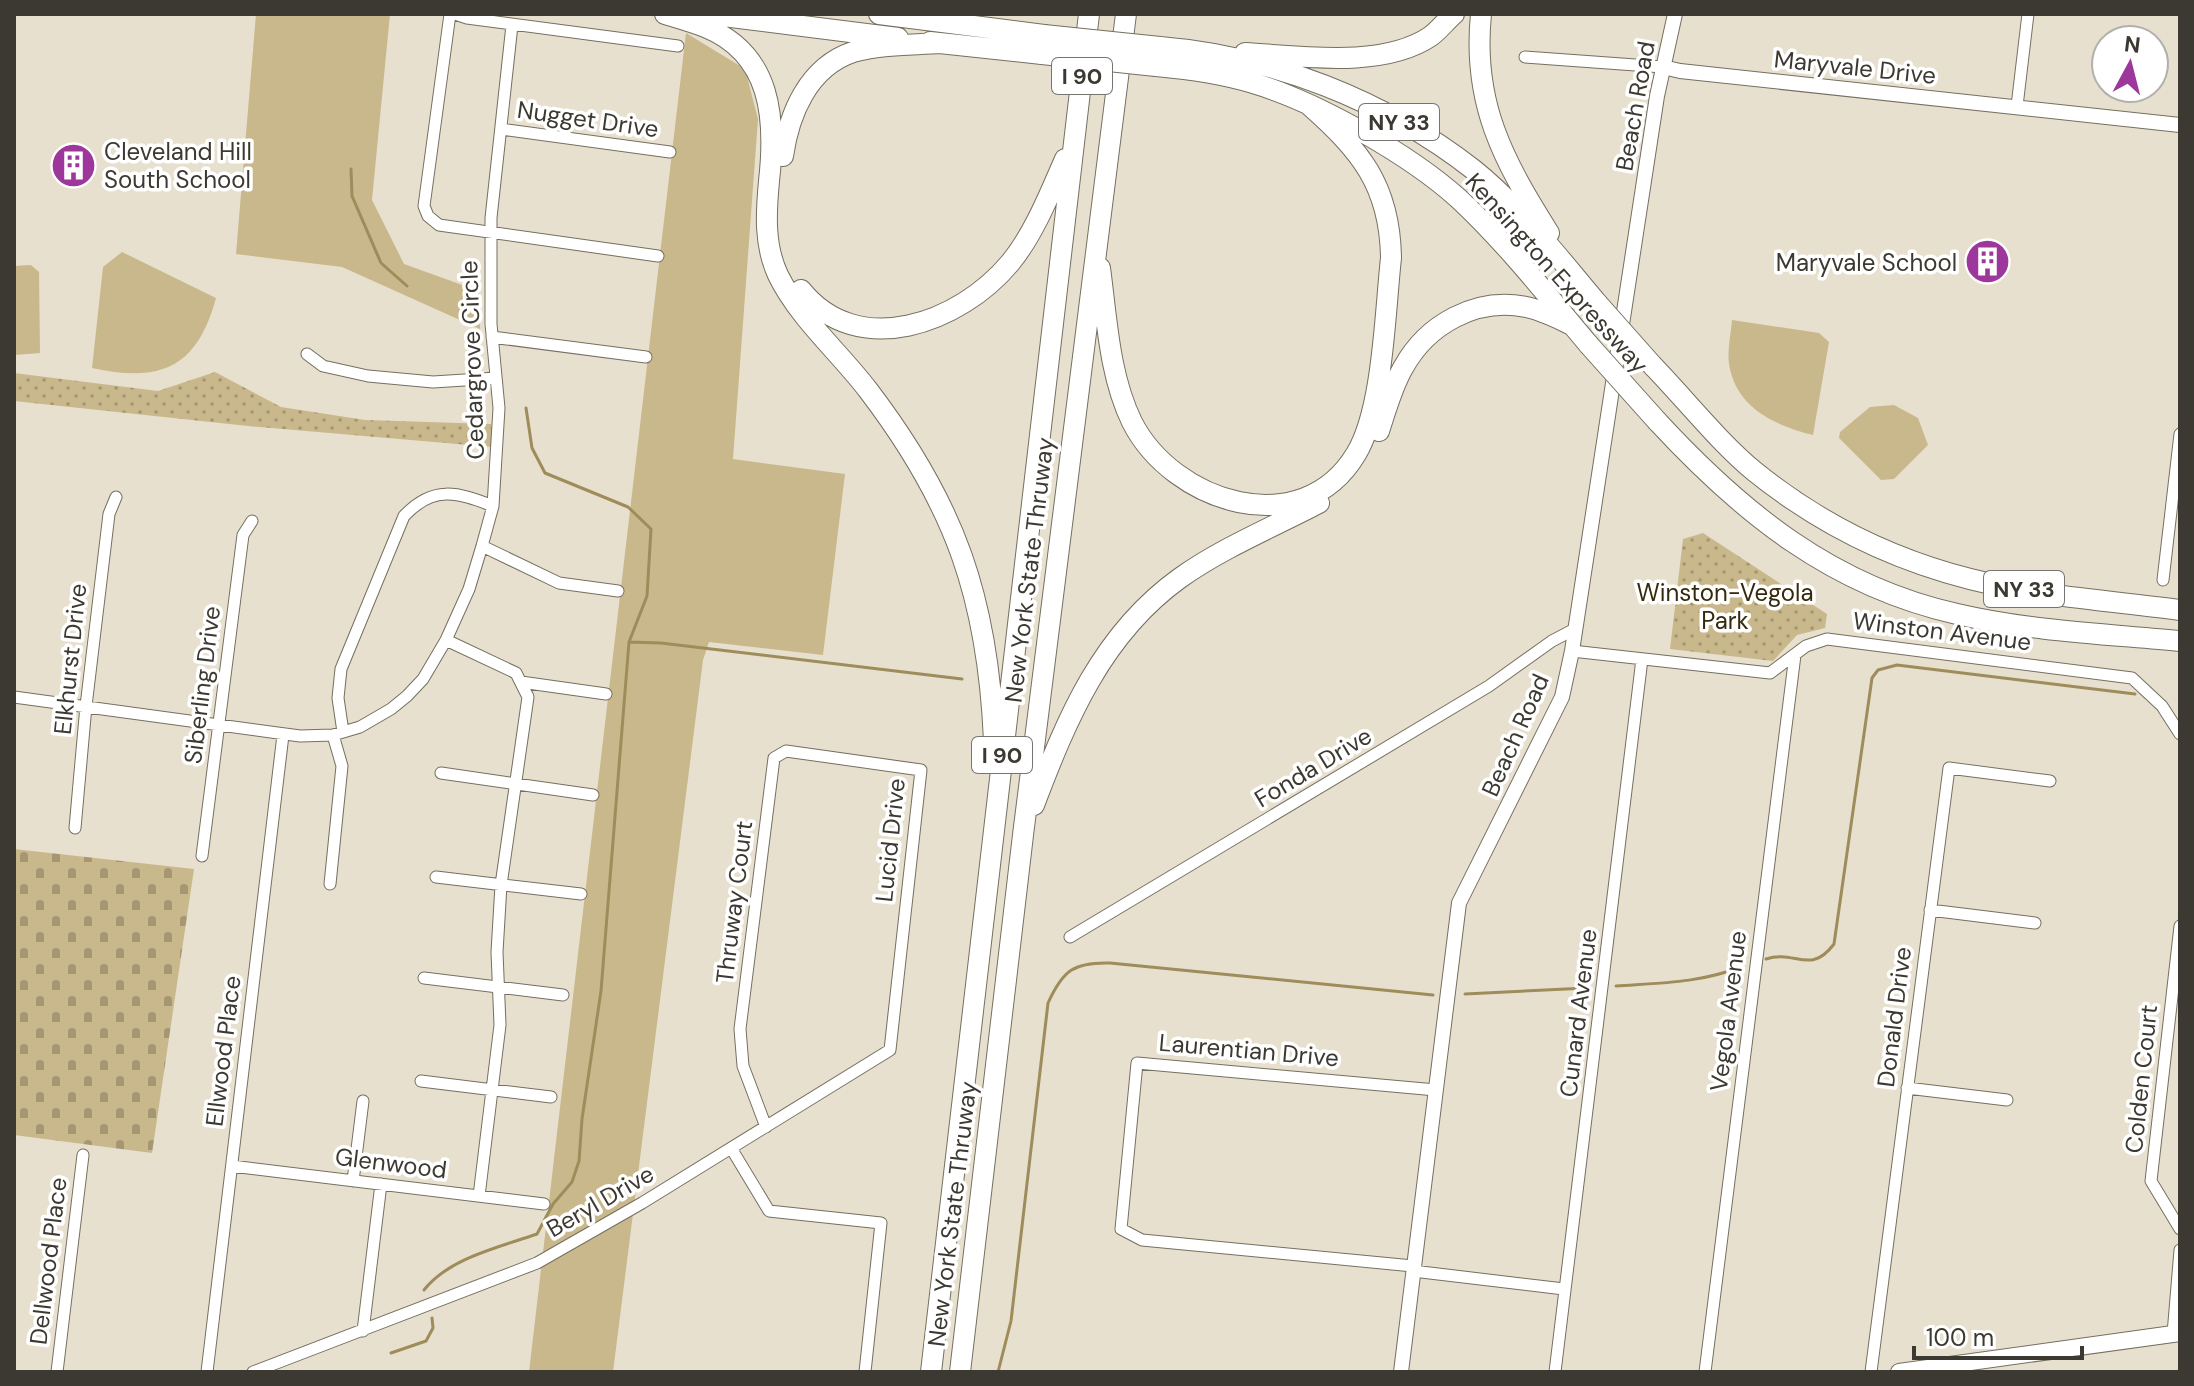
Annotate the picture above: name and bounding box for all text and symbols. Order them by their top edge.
north arrow [2090,24,2170,104]
text: N [2123,29,2142,60]
street label: Beach Road [1608,39,1662,173]
street label: Maryvale Drive [1772,43,1938,91]
road number: I 90 [1052,58,1112,94]
street label: Nugget Drive [515,94,661,144]
road number: NY 33 [1359,104,1439,140]
place label: Cleveland Hill South School [104,136,252,195]
building icon: Cleveland Hill South School [49,141,97,189]
street label: Kensington Expressway [1459,166,1655,380]
building icon: Maryvale School [1964,238,2012,286]
place label: Maryvale School [1776,247,1957,278]
street label: Cedargrove Circle [453,260,491,460]
street label: New York State Thruway [997,436,1061,704]
road number: NY 33 [1984,571,2064,607]
park label: Winston-Vegola Park [1636,577,1814,636]
street label: Elkhurst Drive [47,582,93,736]
street label: Siberling Drive [177,604,227,766]
street label: Winston Avenue [1851,605,2033,657]
street label: Beach Road [1474,669,1556,801]
street label: Fonda Drive [1249,720,1377,814]
road number: I 90 [972,737,1032,773]
street label: Lucid Drive [868,777,912,903]
street label: Thruway Court [709,819,759,985]
street label: Cunard Avenue [1552,927,1604,1099]
street label: Vegola Avenue [1703,929,1753,1093]
street label: Donald Drive [1870,945,1918,1089]
street label: Ellwood Place [198,974,248,1128]
street label: Colden Court [2118,1003,2164,1155]
street label: Laurentian Drive [1158,1027,1340,1073]
street label: New York State Thruway [920,1080,984,1348]
street label: Glenwood [333,1141,449,1185]
street label: Beryl Drive [541,1158,659,1244]
street label: Dellwood Place [22,1176,74,1346]
scale bar [1914,1310,2082,1360]
text: 100 m [1926,1322,1994,1353]

